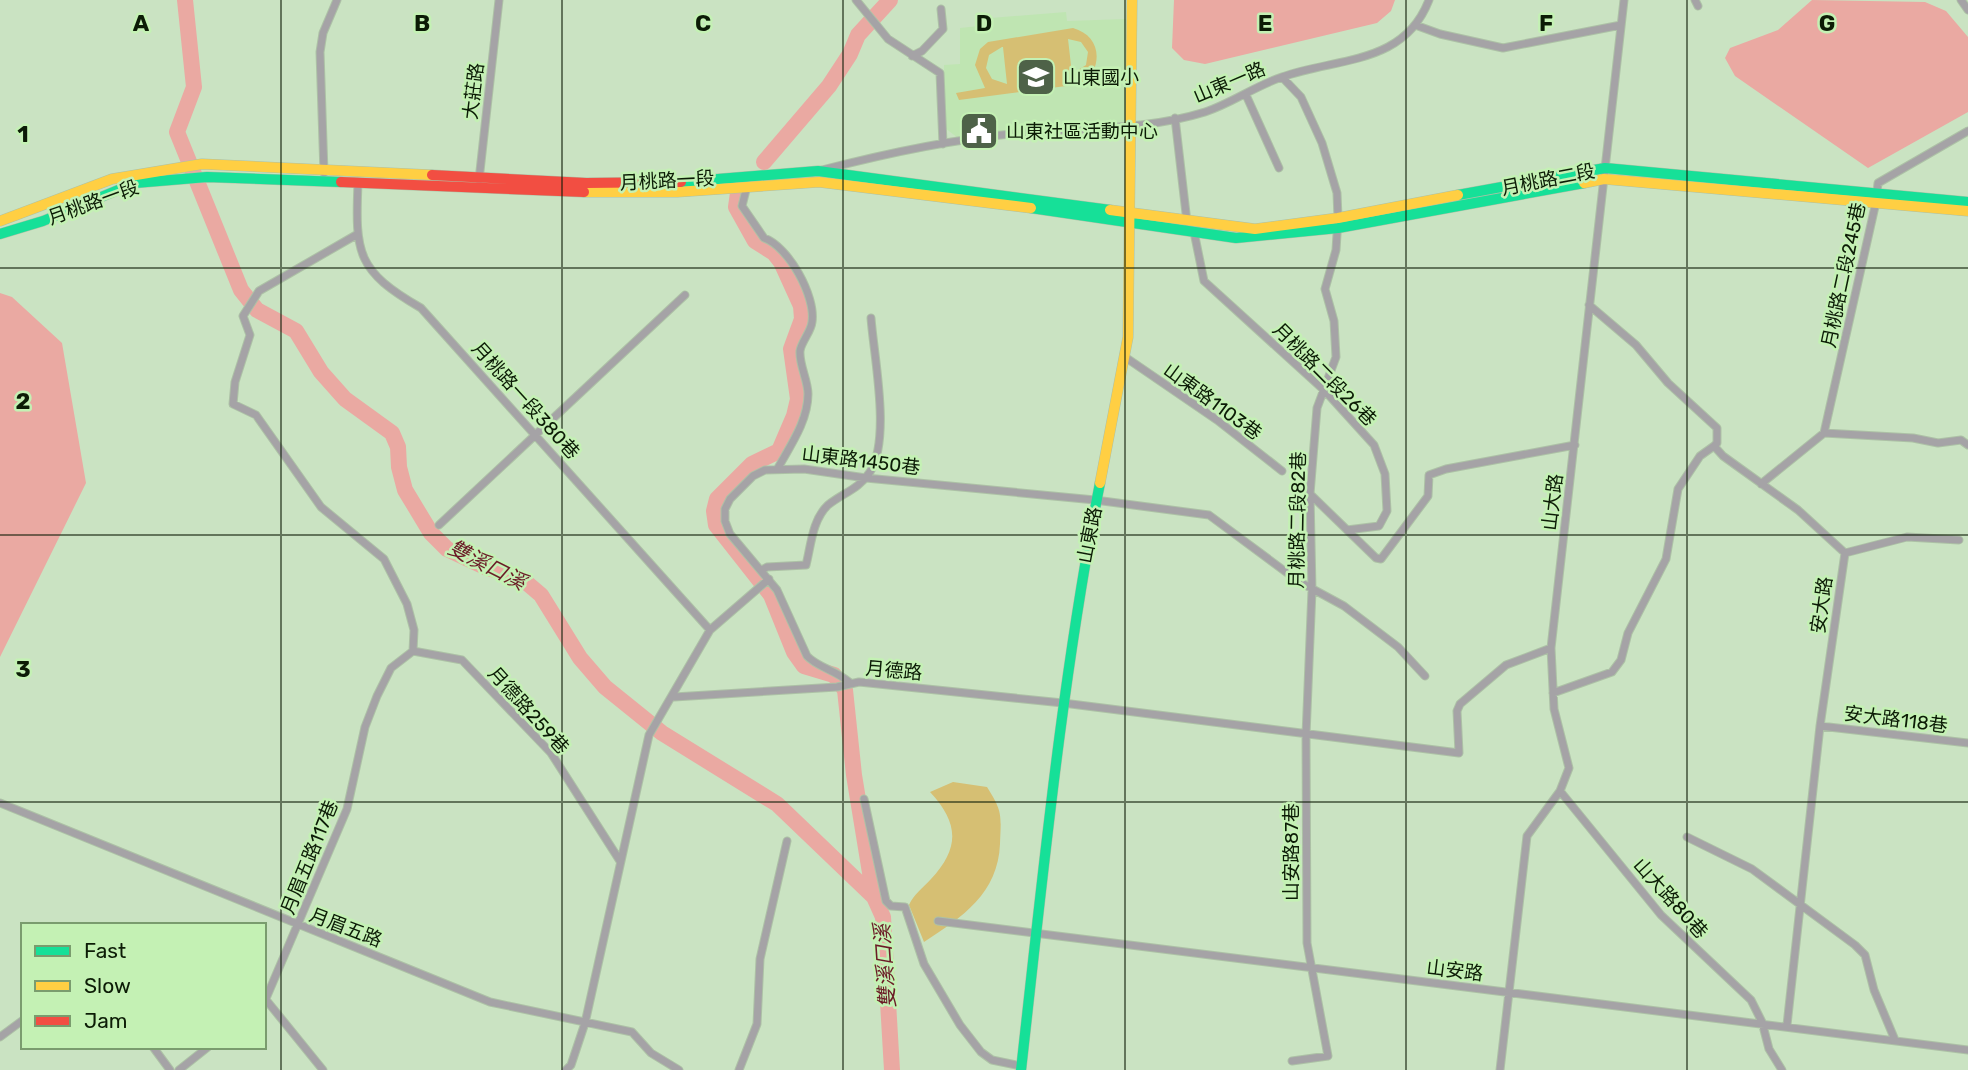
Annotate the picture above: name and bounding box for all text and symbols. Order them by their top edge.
text: A [133,9,150,37]
text: B [414,9,430,37]
text: C [695,9,711,37]
text: D [976,9,992,37]
text: E [1258,9,1272,37]
text: F [1539,9,1553,37]
text: G [1819,9,1835,37]
school or university icon: 山東國小 [1015,56,1057,98]
street label: 山東一路 [1190,57,1269,108]
street label: 大莊路 [459,61,488,121]
place label: 山東國小 [1063,66,1139,89]
public building icon: 山東社區活動中心 [958,110,1000,152]
text: 1 [17,120,29,148]
place label: 山東社區活動中心 [1006,120,1158,143]
street label: 月桃路二段 [1499,159,1597,200]
street label: 月桃路一段 [619,167,715,194]
street label: 月桃路一段 [45,175,142,230]
street label: 月桃路二段245巷 [1817,200,1870,350]
street label: 月桃路二段26巷 [1268,318,1381,431]
street label: 月桃路一段380巷 [467,337,584,464]
street label: 山東路1103巷 [1159,358,1266,445]
text: 2 [16,387,30,415]
street label: 山東路1450巷 [800,442,922,479]
street label: 月桃路二段82巷 [1285,451,1310,589]
street label: 山大路 [1538,472,1567,532]
street label: 山東路 [1073,505,1106,565]
water label: 雙溪口溪 [444,534,533,596]
street label: 安大路 [1806,575,1837,635]
text: 3 [15,655,31,683]
street label: 月德路 [865,657,923,684]
street label: 月德路259巷 [483,662,574,759]
street label: 安大路118巷 [1843,702,1949,737]
street label: 月眉五路117巷 [276,797,343,918]
street label: 山安路87巷 [1280,803,1303,901]
street label: 山大路80巷 [1629,853,1713,943]
street label: 月眉五路 [306,903,385,952]
water label: 雙溪口溪 [869,920,900,1009]
legend [21,923,266,1049]
text: Fast [84,938,126,963]
street label: 山安路 [1425,956,1485,985]
text: Slow [84,973,131,998]
text: Jam [84,1008,128,1033]

